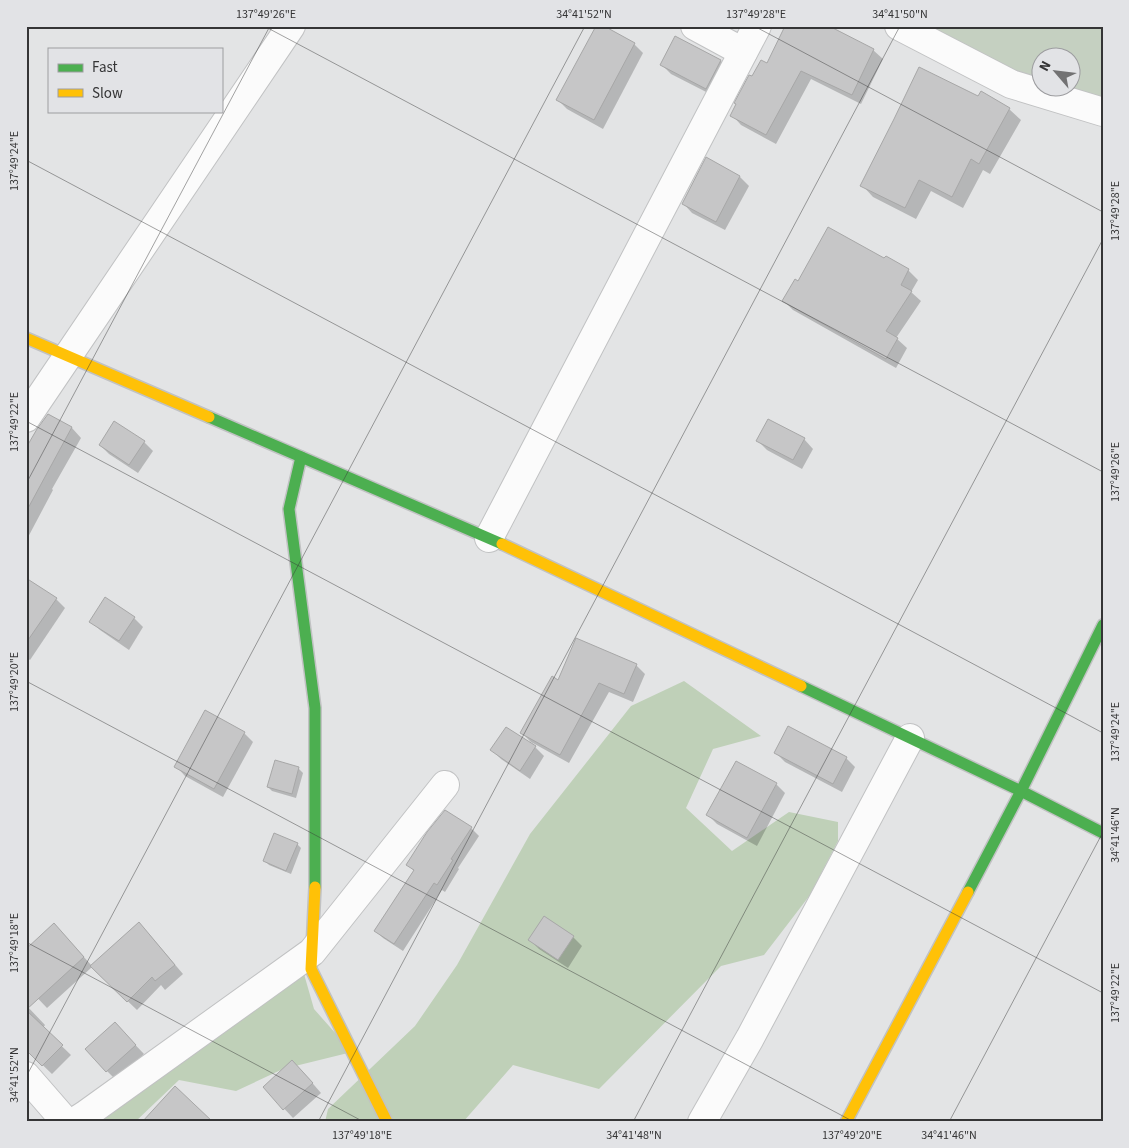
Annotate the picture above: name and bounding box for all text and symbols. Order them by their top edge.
text: 137°49'26"E [236,6,296,23]
text: 34°41'52"N [556,6,612,23]
text: 137°49'28"E [726,6,786,23]
text: 34°41'50"N [872,6,928,23]
legend [48,48,222,112]
north arrow [1032,48,1082,98]
text: Fast [92,57,118,78]
text: N [1034,58,1056,75]
text: Slow [92,83,123,104]
text: 137°49'24"E [6,131,23,191]
text: 137°49'28"E [1107,181,1124,241]
text: 137°49'22"E [6,392,23,452]
text: 137°49'26"E [1107,442,1124,502]
text: 137°49'20"E [6,652,23,712]
text: 137°49'24"E [1107,702,1124,762]
text: 34°41'46"N [1107,807,1124,863]
text: 137°49'18"E [6,913,23,973]
text: 137°49'22"E [1107,963,1124,1023]
text: 34°41'52"N [6,1047,23,1103]
text: 137°49'18"E [332,1127,392,1144]
text: 34°41'48"N [606,1127,662,1144]
text: 137°49'20"E [822,1127,882,1144]
text: 34°41'46"N [921,1127,977,1144]

